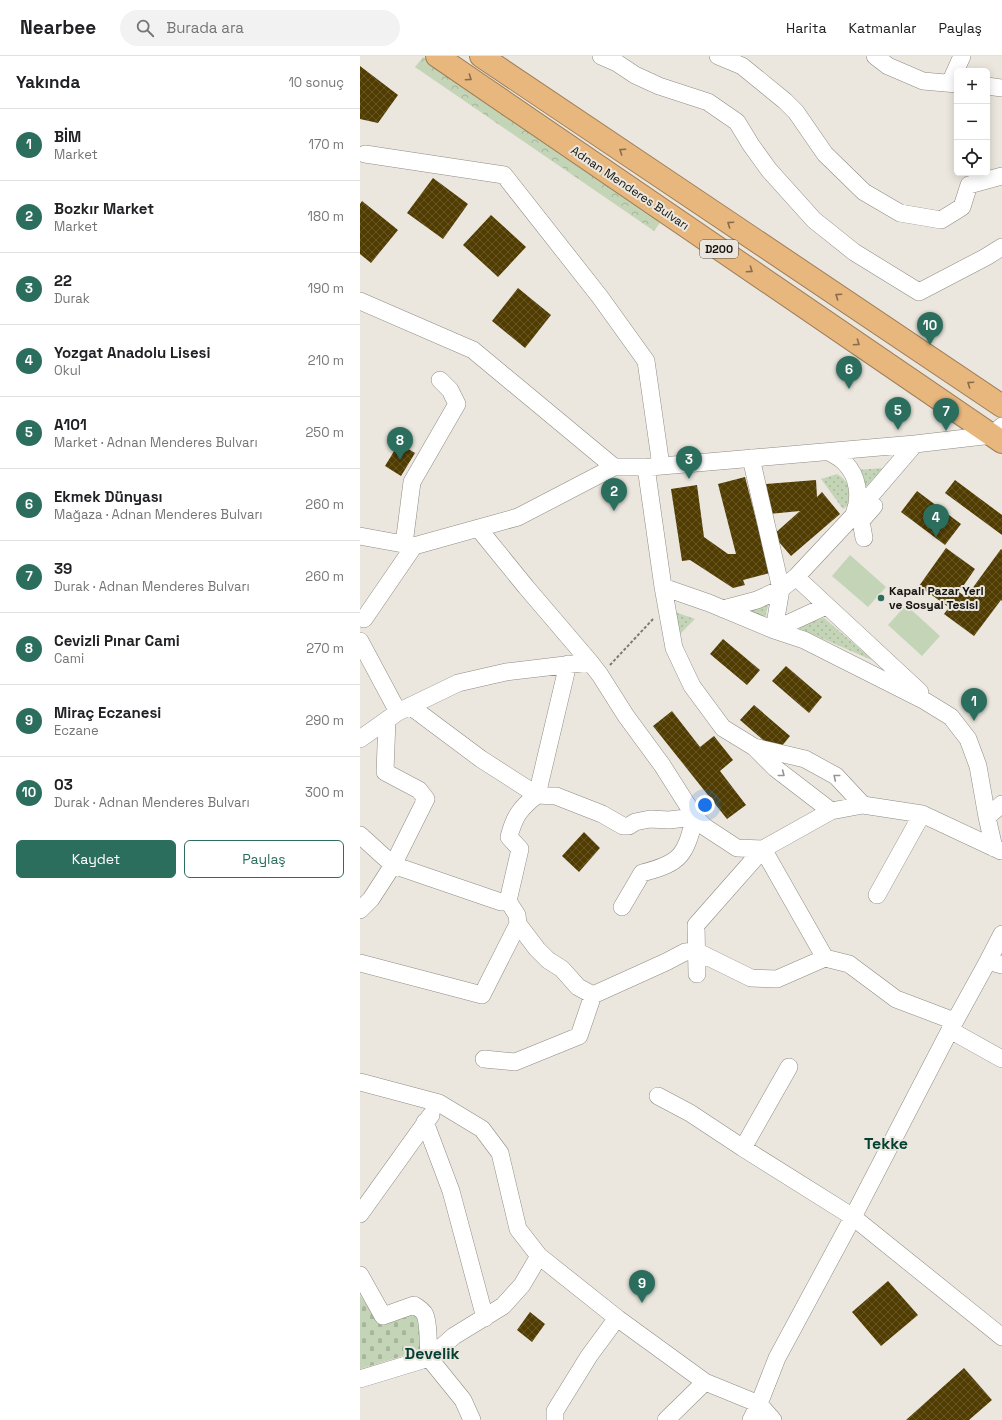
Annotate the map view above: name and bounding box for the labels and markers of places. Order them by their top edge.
pin: 10 [917,312,943,345]
pin: 6 [836,356,862,389]
pin: 5 [885,397,911,430]
pin: 7 [933,398,959,431]
pin: 8 [387,427,413,460]
pin: 3 [676,446,702,479]
pin: 2 [601,478,627,511]
pin: 4 [923,504,949,537]
place label: Kapalı Pazar Yeri ve Sosyal Tesisi [889,583,984,613]
marker: Kapalı Pazar Yeri ve Sosyal Tesisi [876,593,886,603]
pin: 1 [961,688,987,721]
pin: 9 [629,1270,655,1303]

